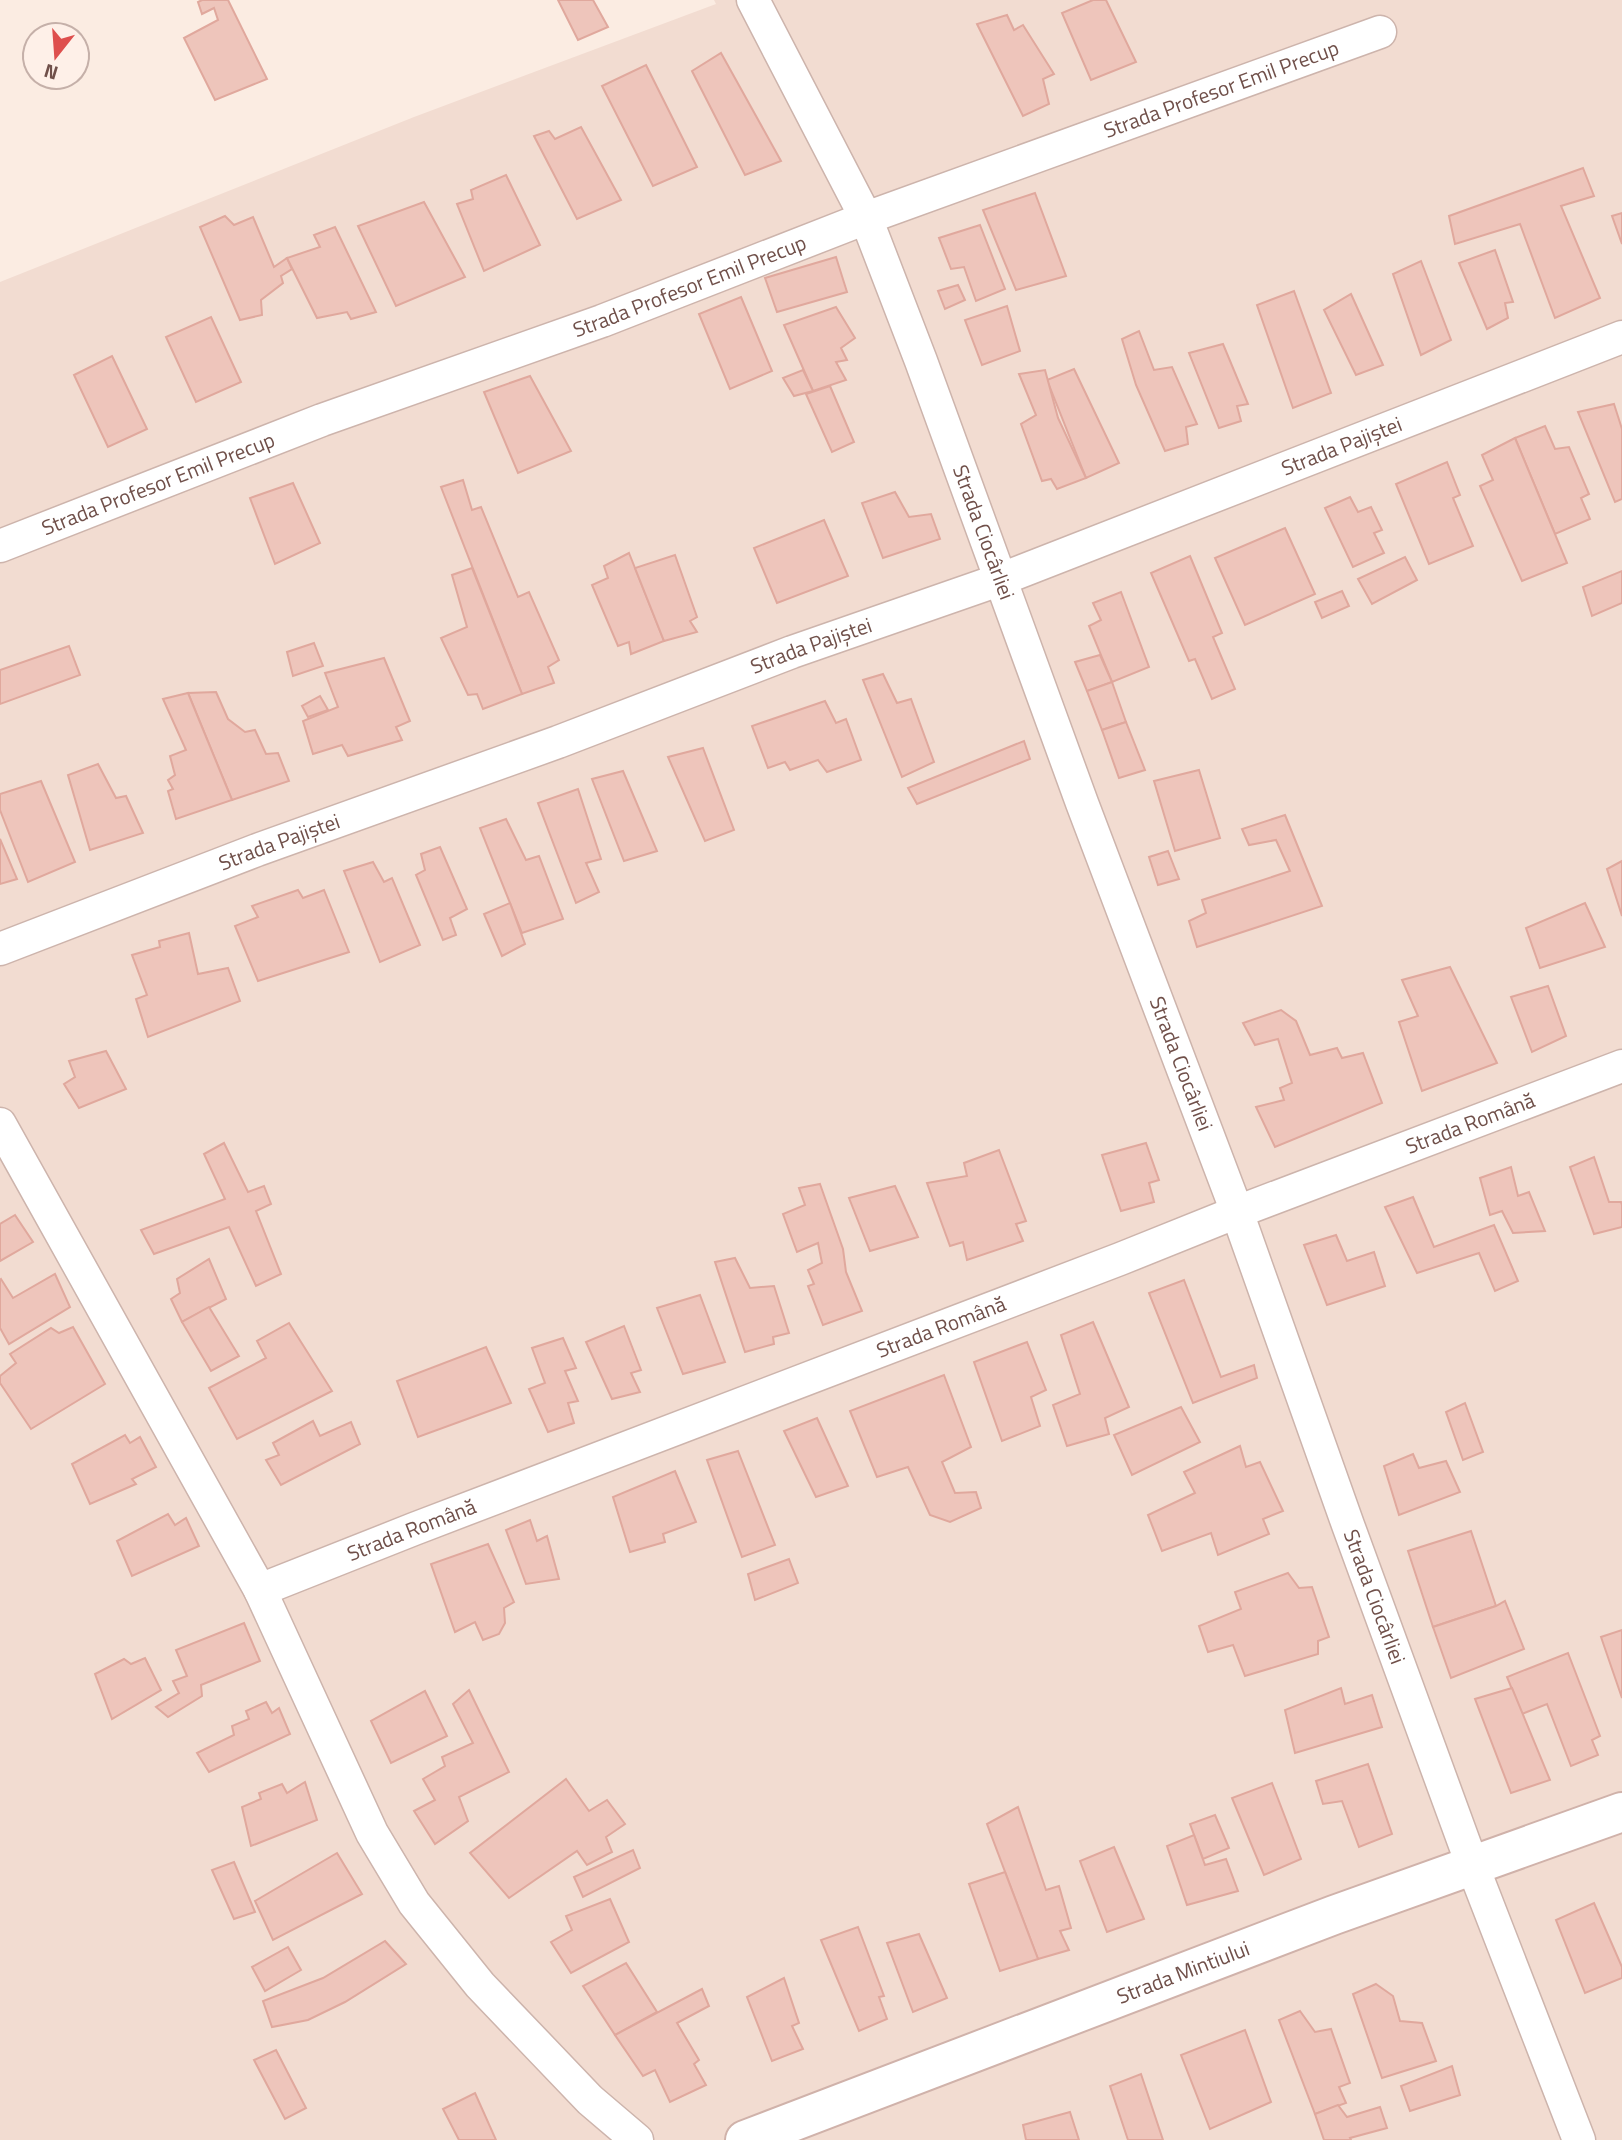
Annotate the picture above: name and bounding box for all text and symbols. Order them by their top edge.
north arrow [21,21,91,91]
street label: Strada Profesor Emil Precup [1099,31,1343,146]
text: N [40,57,61,89]
street label: Strada Profesor Emil Precup [568,226,811,345]
street label: Strada Pajiștei [1276,407,1406,483]
street label: Strada Profesor Emil Precup [37,423,279,543]
street label: Strada Ciocârliei [945,460,1024,604]
street label: Strada Pajiștei [745,608,876,682]
street label: Strada Pajiștei [214,805,344,878]
street label: Strada Ciocârliei [1142,992,1222,1135]
street label: Strada Română [1400,1083,1540,1162]
street label: Strada Română [871,1287,1011,1366]
street label: Strada Română [342,1490,481,1569]
street label: Strada Ciocârliei [1336,1524,1414,1668]
street label: Strada Mintiului [1112,1932,1254,2012]

